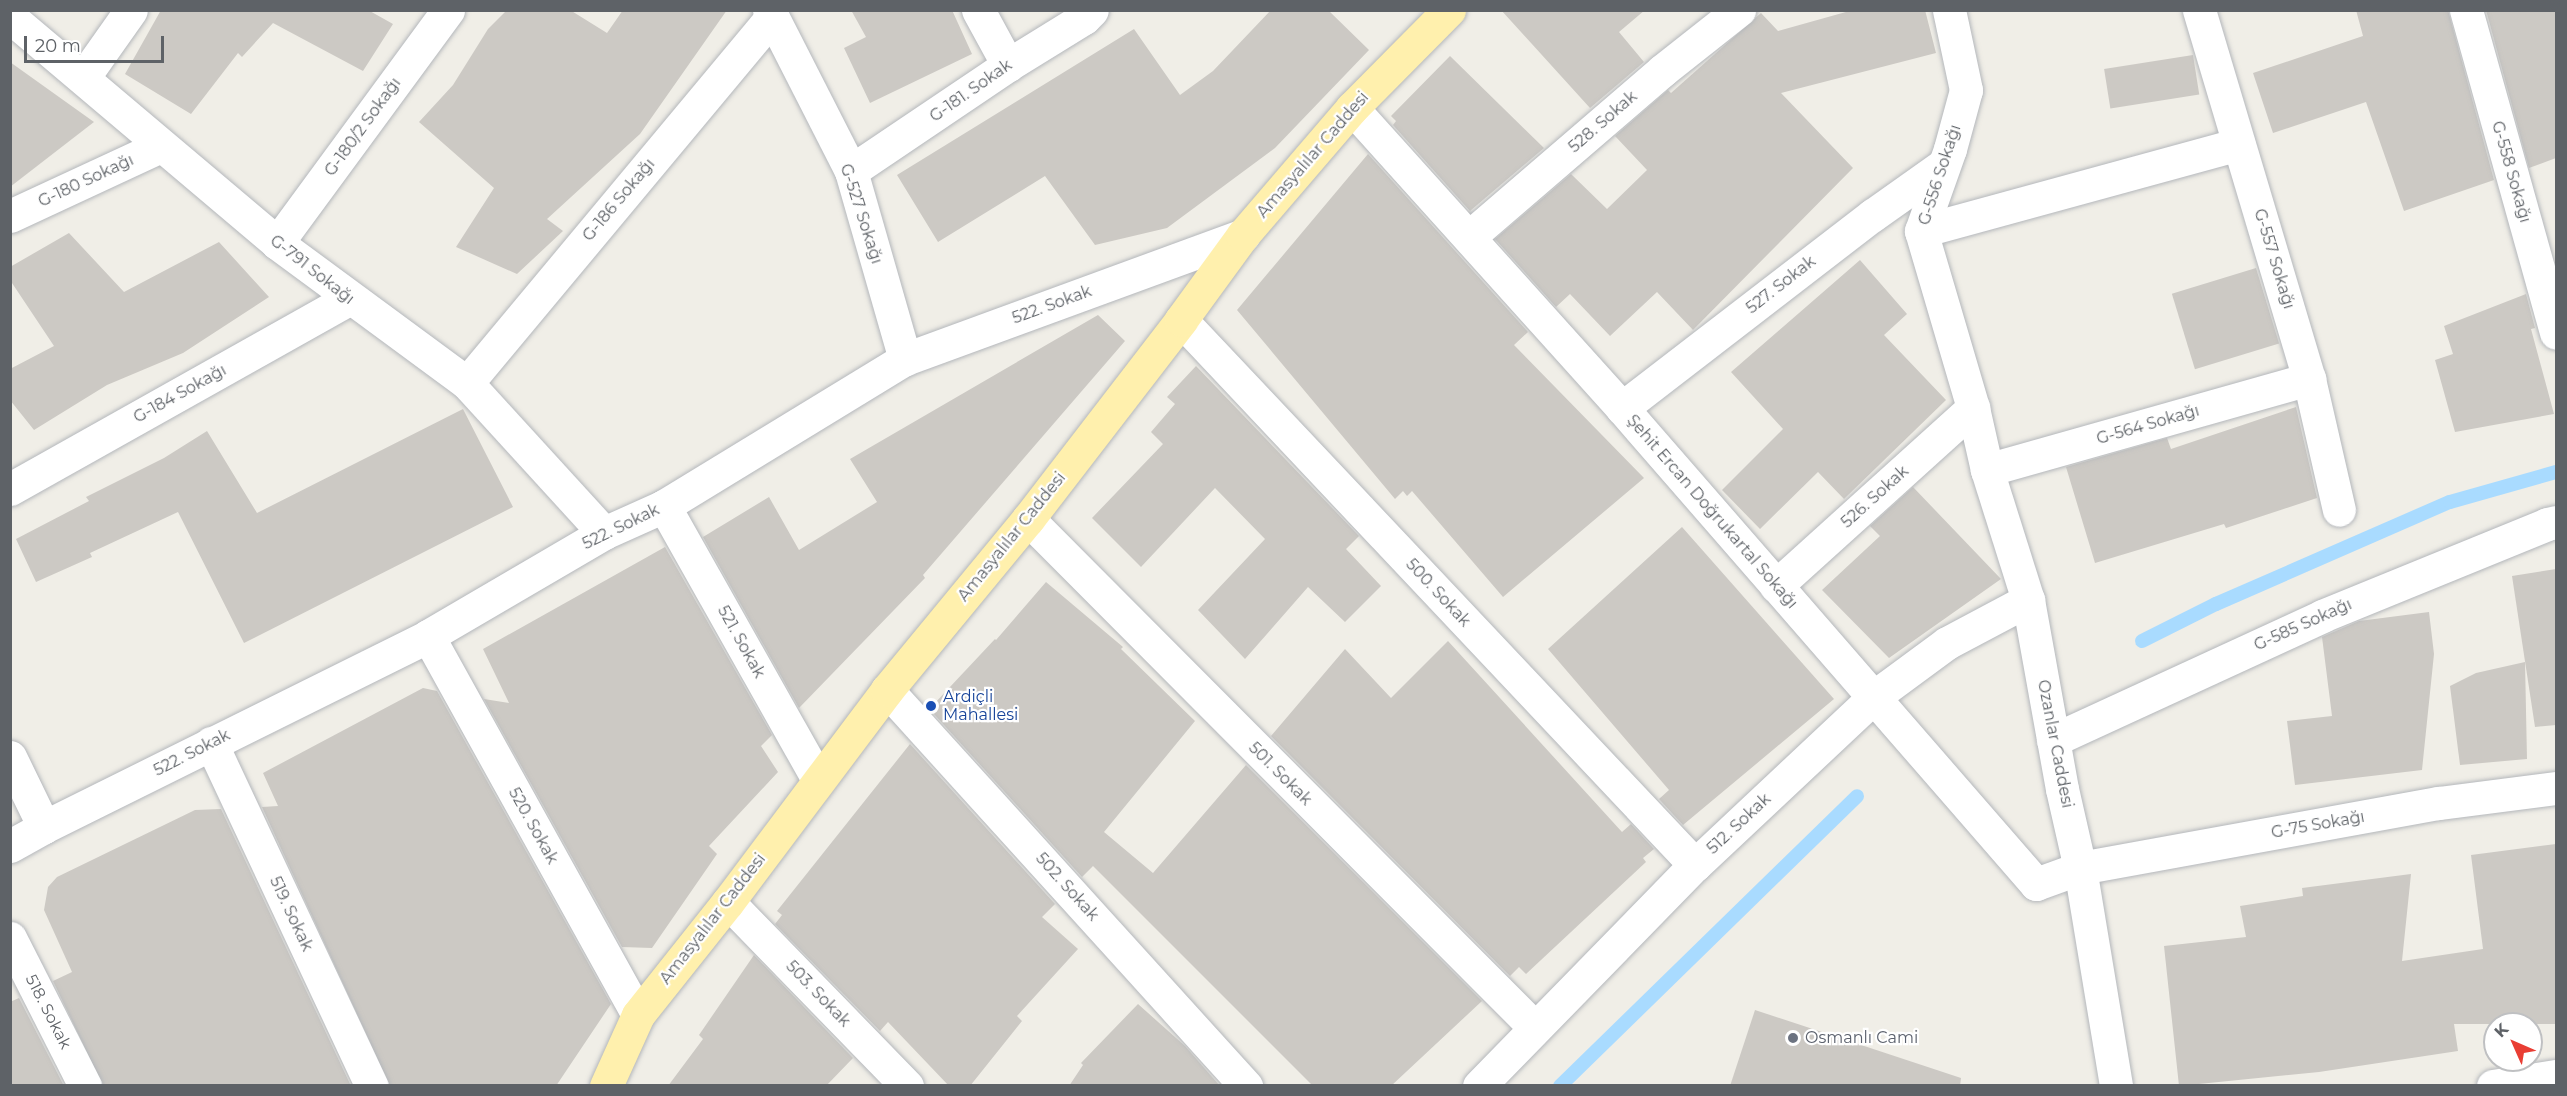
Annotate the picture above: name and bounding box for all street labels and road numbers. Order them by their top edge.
street label: G-181. Sokak [926,56,1016,126]
street label: G-180/2 Sokağı [321,74,405,180]
street label: 528. Sokak [1565,87,1641,157]
street label: Amasyalılar Caddesi [1253,88,1373,222]
street label: G-558 Sokağı [2487,119,2535,225]
street label: G-556 Sokağı [1915,122,1965,228]
street label: G-180 Sokağı [35,151,137,211]
street label: G-186 Sokağı [579,155,659,245]
street label: G-527 Sokağı [836,162,886,266]
street label: G-557 Sokağı [2250,207,2298,311]
street label: G-791 Sokağı [266,231,358,309]
street label: 527. Sokak [1743,252,1819,318]
street label: 522. Sokak [1010,282,1094,328]
street label: G-184 Sokağı [130,361,230,427]
street label: G-564 Sokağı [2094,401,2202,449]
street label: Şehit Ercan Doğrukartal Sokağı [1623,411,1801,613]
street label: 526. Sokak [1837,462,1913,532]
street label: Amasyalılar Caddesi [954,469,1070,605]
street label: 522. Sokak [579,500,663,554]
street label: 500. Sokak [1402,555,1474,631]
street label: G-585 Sokağı [2251,595,2355,655]
street label: 521. Sokak [713,602,769,682]
street label: Ozanlar Caddesi [2033,678,2077,810]
street label: 522. Sokak [151,726,233,780]
street label: 501. Sokak [1244,738,1316,810]
street label: 520. Sokak [504,784,562,868]
street label: 512. Sokak [1703,790,1775,858]
street label: G-75 Sokağı [2270,807,2366,843]
street label: 502. Sokak [1032,849,1102,925]
street label: Amasyalılar Caddesi [656,850,770,988]
street label: 519. Sokak [265,874,317,954]
street label: 503. Sokak [782,957,854,1031]
street label: 518. Sokak [21,972,75,1052]

